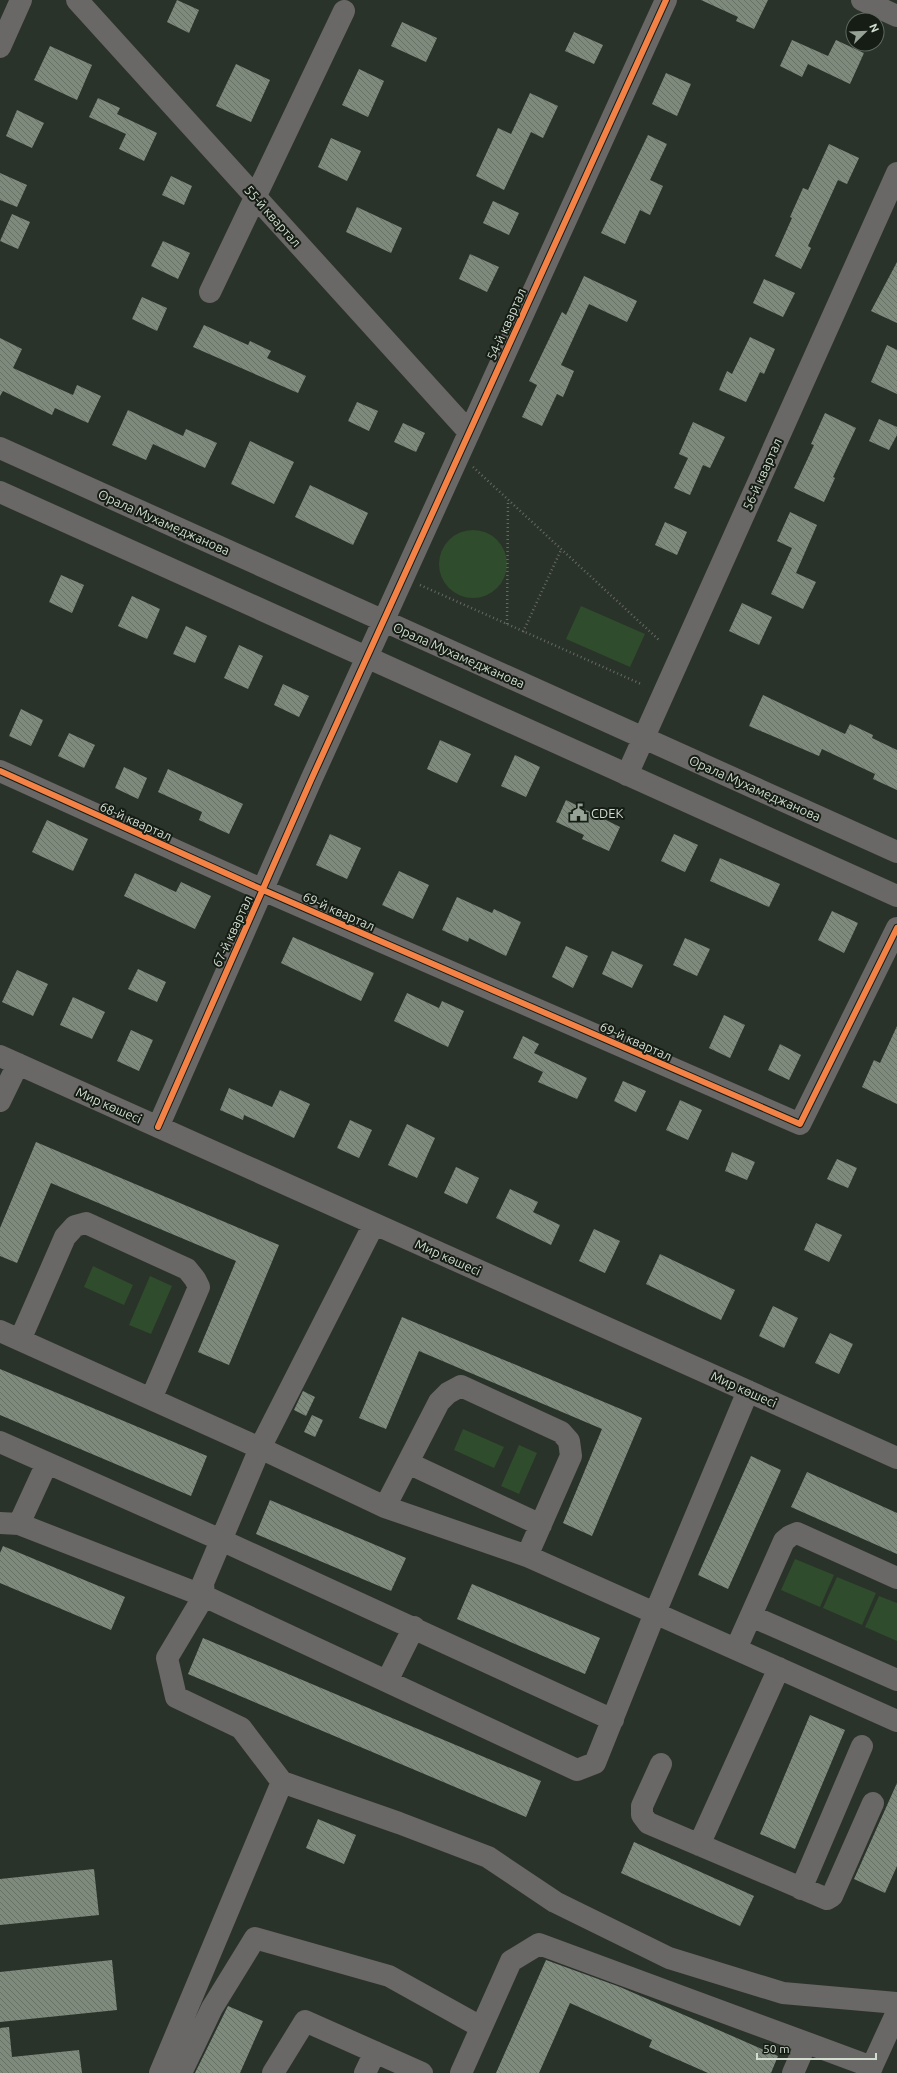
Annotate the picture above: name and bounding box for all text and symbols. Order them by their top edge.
north arrow [845,12,885,52]
text: N [867,22,881,34]
street label: 55-й квартал [242,183,304,249]
street label: 54-й квартал [484,286,528,362]
street label: 56-й квартал [740,436,784,512]
street label: Орала Мухамеджанова [96,487,232,557]
street label: Орала Мухамеджанова [391,620,527,690]
street label: Орала Мухамеджанова [687,753,823,823]
street label: 68-й квартал [98,799,174,843]
public building icon: CDEK [568,803,588,823]
place label: CDEK [591,806,623,820]
street label: 69-й квартал [301,889,377,933]
street label: 67-й квартал [209,893,255,969]
street label: 69-й квартал [598,1019,674,1063]
street label: Мир көшесі [74,1084,144,1126]
street label: Мир көшесі [413,1236,483,1278]
street label: Мир көшесі [709,1368,779,1410]
scale bar [757,2035,876,2061]
text: 50 m [763,2042,790,2055]

